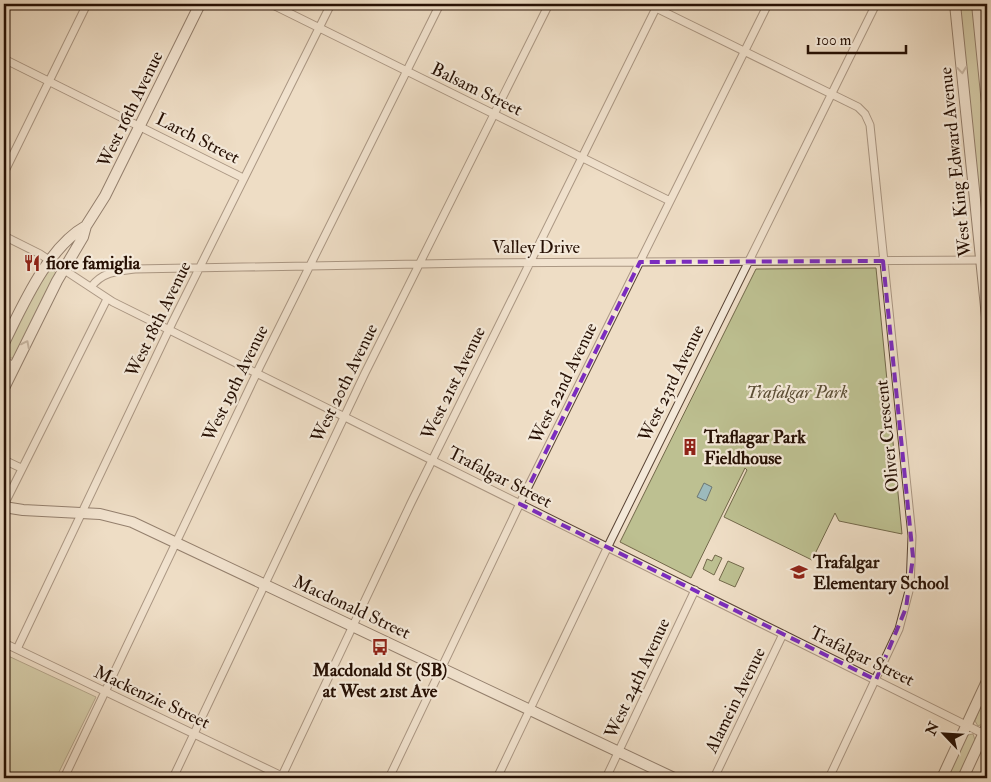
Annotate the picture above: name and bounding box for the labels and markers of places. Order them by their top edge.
place label: fiore famiglia [45,252,141,275]
restaurant icon: fiore famiglia [22,253,42,273]
place label: Traflagar Park Fieldhouse [703,426,806,470]
building icon: Traflagar Park Fieldhouse [680,437,700,457]
place label: Trafalgar Elementary School [812,551,949,595]
school or university icon: Trafalgar Elementary School [789,562,809,582]
bus stop icon: Macdonald St (SB) at West 21st Ave [370,637,390,657]
place label: Macdonald St (SB) at West 21st Ave [312,659,448,703]

